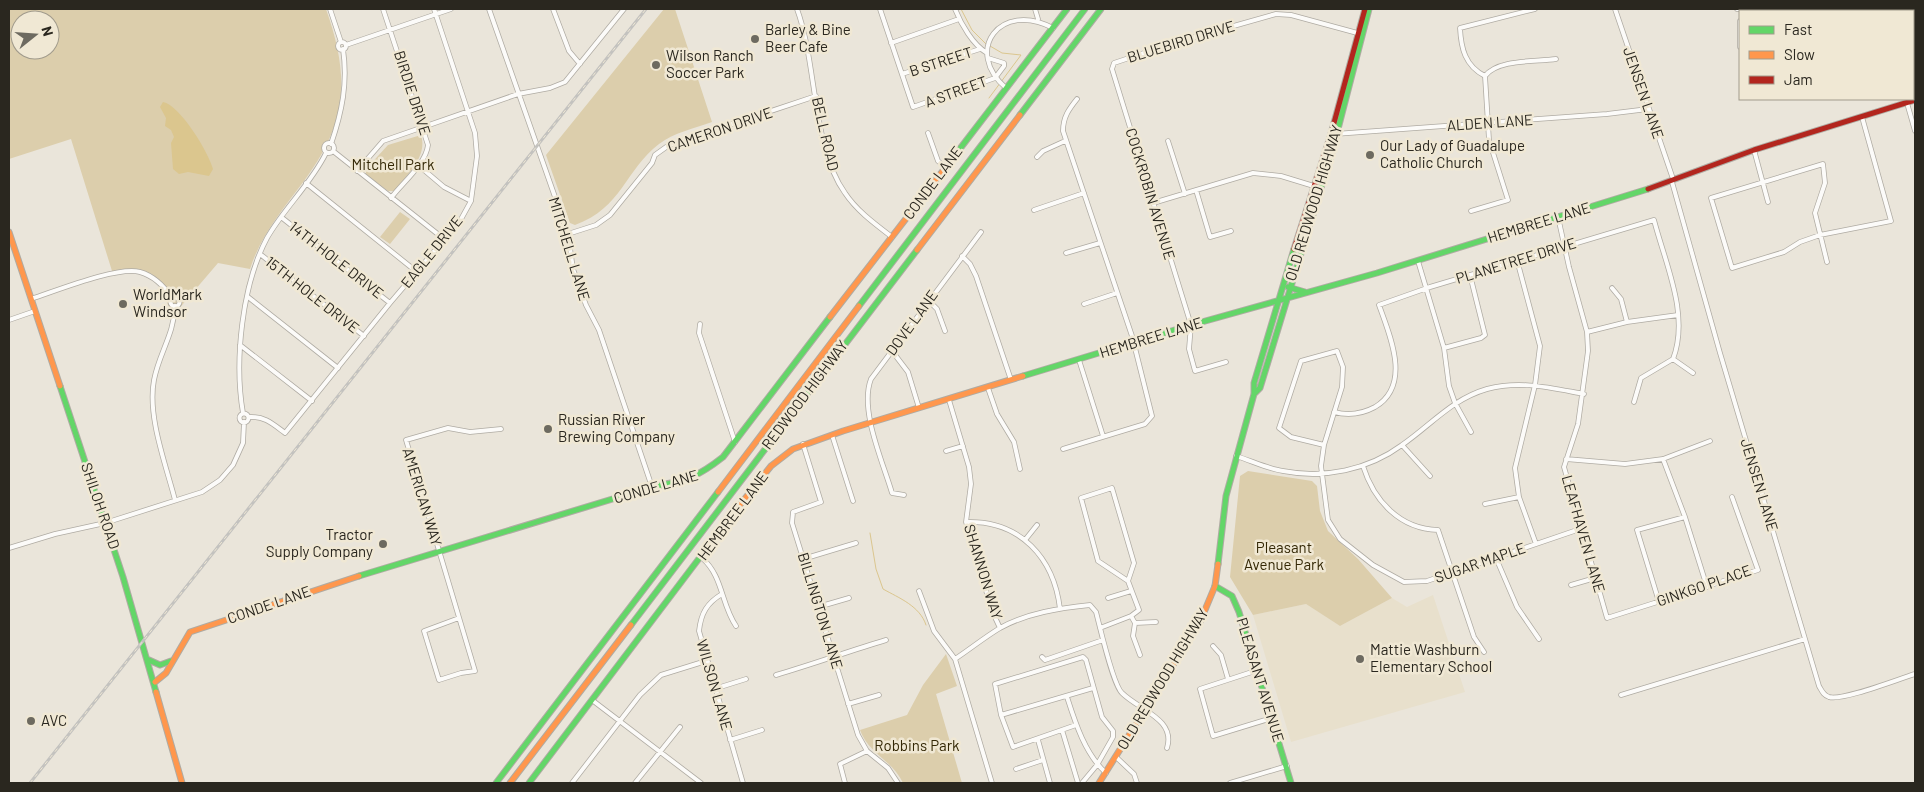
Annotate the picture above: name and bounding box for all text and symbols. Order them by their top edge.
north arrow [10,10,60,60]
legend [1739,10,1914,100]
street label: BLUEBIRD DRIVE [1125,16,1237,66]
place label: Barley & Bine Beer Cafe [765,20,851,55]
text: Fast [1784,20,1812,38]
text: N [38,24,57,38]
marker: Barley & Bine Beer Cafe [749,33,761,45]
street label: B STREET [907,42,975,80]
street label: JENSEN LANE [1620,44,1668,141]
text: Slow [1784,45,1815,63]
place label: Wilson Ranch Soccer Park [666,46,754,81]
street label: BIRDIE DRIVE [391,48,435,137]
marker: Wilson Ranch Soccer Park [650,59,662,71]
text: Jam [1784,70,1813,88]
street label: A STREET [922,71,989,111]
street label: BELL ROAD [809,95,843,173]
street label: CAMERON DRIVE [665,103,774,155]
street label: ALDEN LANE [1446,110,1534,134]
street label: OLD REDWOOD HIGHWAY [1281,123,1345,283]
street label: COCKROBIN AVENUE [1122,126,1180,262]
place label: Our Lady of Guadalupe Catholic Church [1380,136,1525,171]
street label: CONDE LANE [899,142,966,223]
marker: Our Lady of Guadalupe Catholic Church [1364,149,1376,161]
park label: Mitchell Park [352,155,435,173]
street label: MITCHELL LANE [546,195,594,303]
street label: HEMBREE LANE [1485,198,1592,246]
street label: EAGLE DRIVE [397,212,466,291]
street label: 14TH HOLE DRIVE [286,217,387,302]
street label: PLANETREE DRIVE [1453,233,1578,287]
street label: 15TH HOLE DRIVE [262,252,363,336]
place label: WorldMark Windsor [133,285,203,320]
street label: DOVE LANE [881,286,941,359]
marker: WorldMark Windsor [117,298,129,310]
street label: HEMBREE LANE [1097,313,1204,361]
street label: REDWOOD HIGHWAY [757,336,851,453]
place label: Russian River Brewing Company [558,410,675,445]
marker: Russian River Brewing Company [542,423,554,435]
street label: JENSEN LANE [1737,436,1783,533]
street label: AMERICAN WAY [399,445,446,548]
street label: SHILOH ROAD [78,460,124,551]
street label: CONDE LANE [611,465,700,507]
street label: HEMBREE LANE [693,467,771,563]
street label: LEAFHAVEN LANE [1559,473,1609,595]
street label: SHANNON WAY [961,522,1007,622]
place label: Tractor Supply Company [266,525,374,560]
marker: Tractor Supply Company [377,538,389,550]
park label: Pleasant Avenue Park [1244,538,1325,573]
street label: SUGAR MAPLE [1432,538,1528,586]
street label: BILLINGTON LANE [795,550,847,671]
street label: GINKGO PLACE [1654,560,1753,610]
street label: CONDE LANE [225,581,313,627]
street label: OLD REDWOOD HIGHWAY [1113,604,1212,753]
street label: PLEASANT AVENUE [1233,615,1289,744]
street label: WILSON LANE [693,637,737,732]
place label: Mattie Washburn Elementary School [1370,640,1492,675]
marker: Mattie Washburn Elementary School [1354,653,1366,665]
place label: AVC [41,711,67,729]
marker: AVC [25,715,37,727]
park label: Robbins Park [874,736,960,754]

